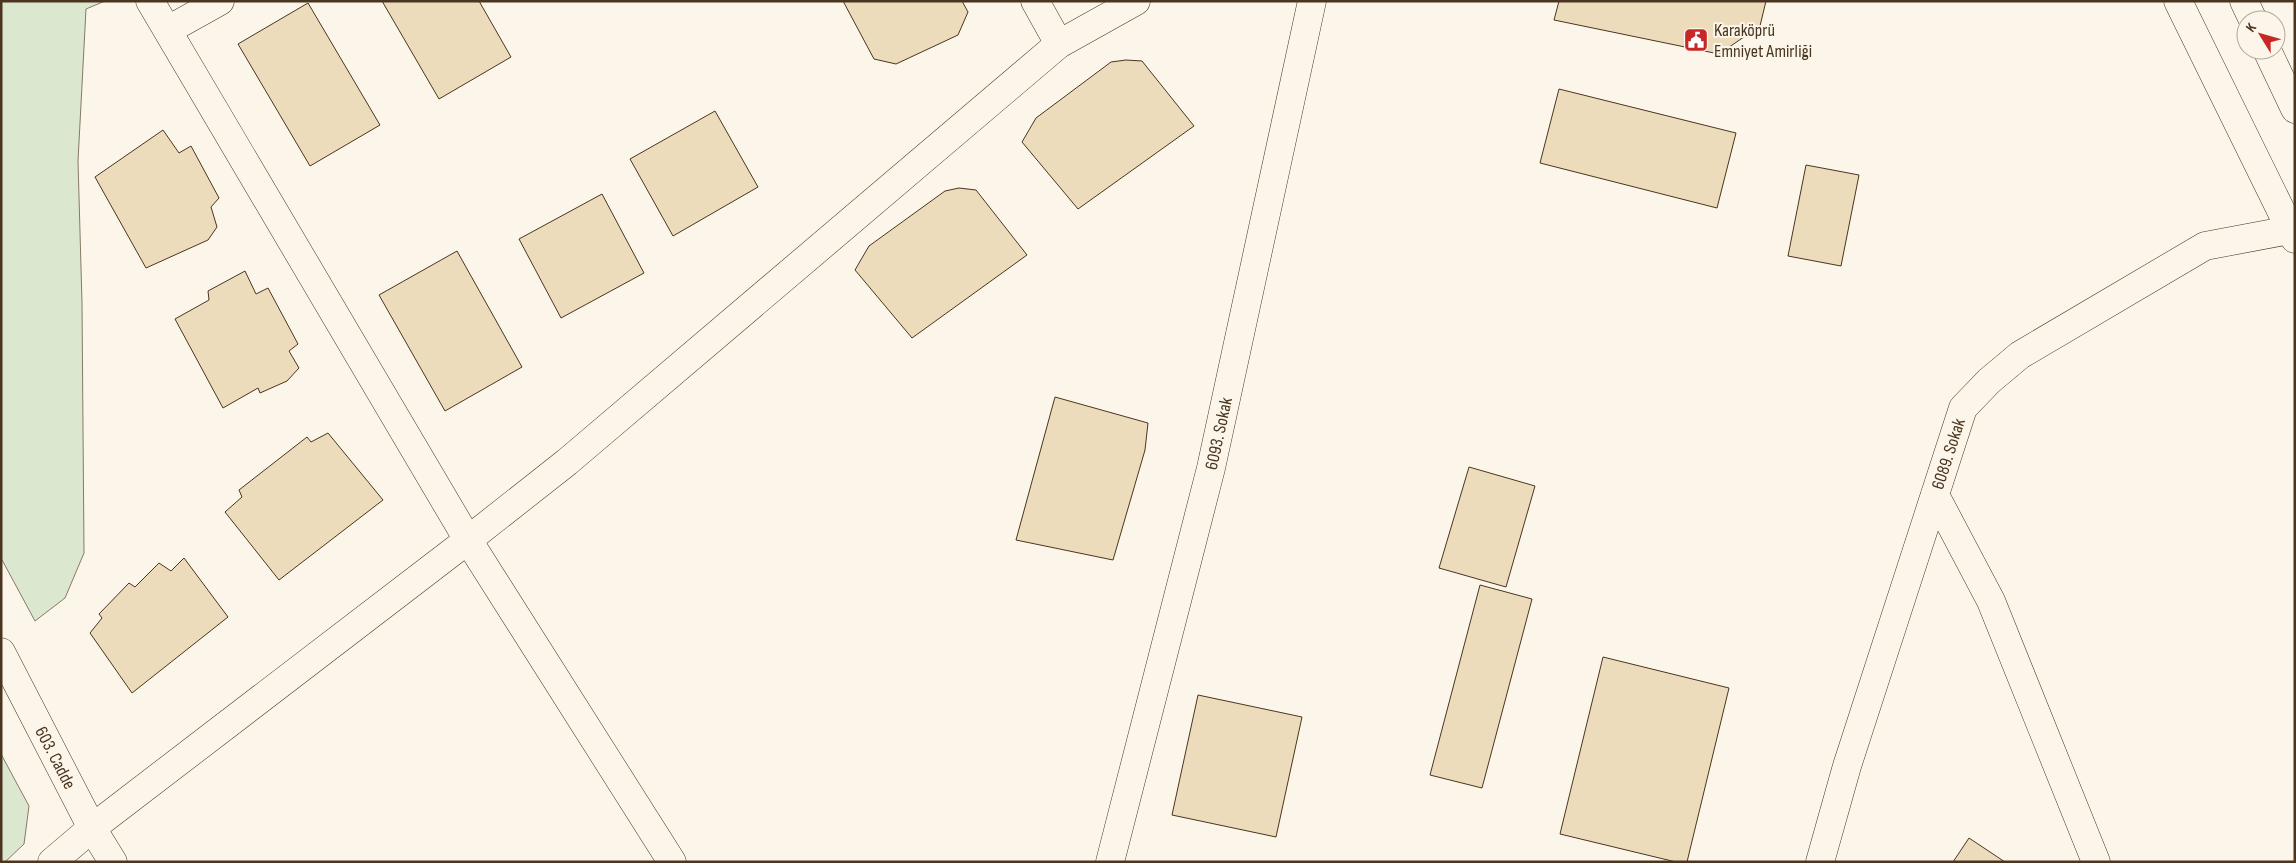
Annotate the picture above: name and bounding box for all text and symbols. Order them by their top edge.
north arrow [2236,10,2286,60]
place label: Karaköprü Emniyet Amirliği [1714,20,1812,62]
text: K [2242,20,2260,35]
public building icon: Karaköprü Emniyet Amirliği [1683,27,1709,53]
street label: 6093. Sokak [1201,395,1237,472]
street label: 6089. Sokak [1927,416,1970,492]
street label: 603. Cadde [30,723,80,793]

